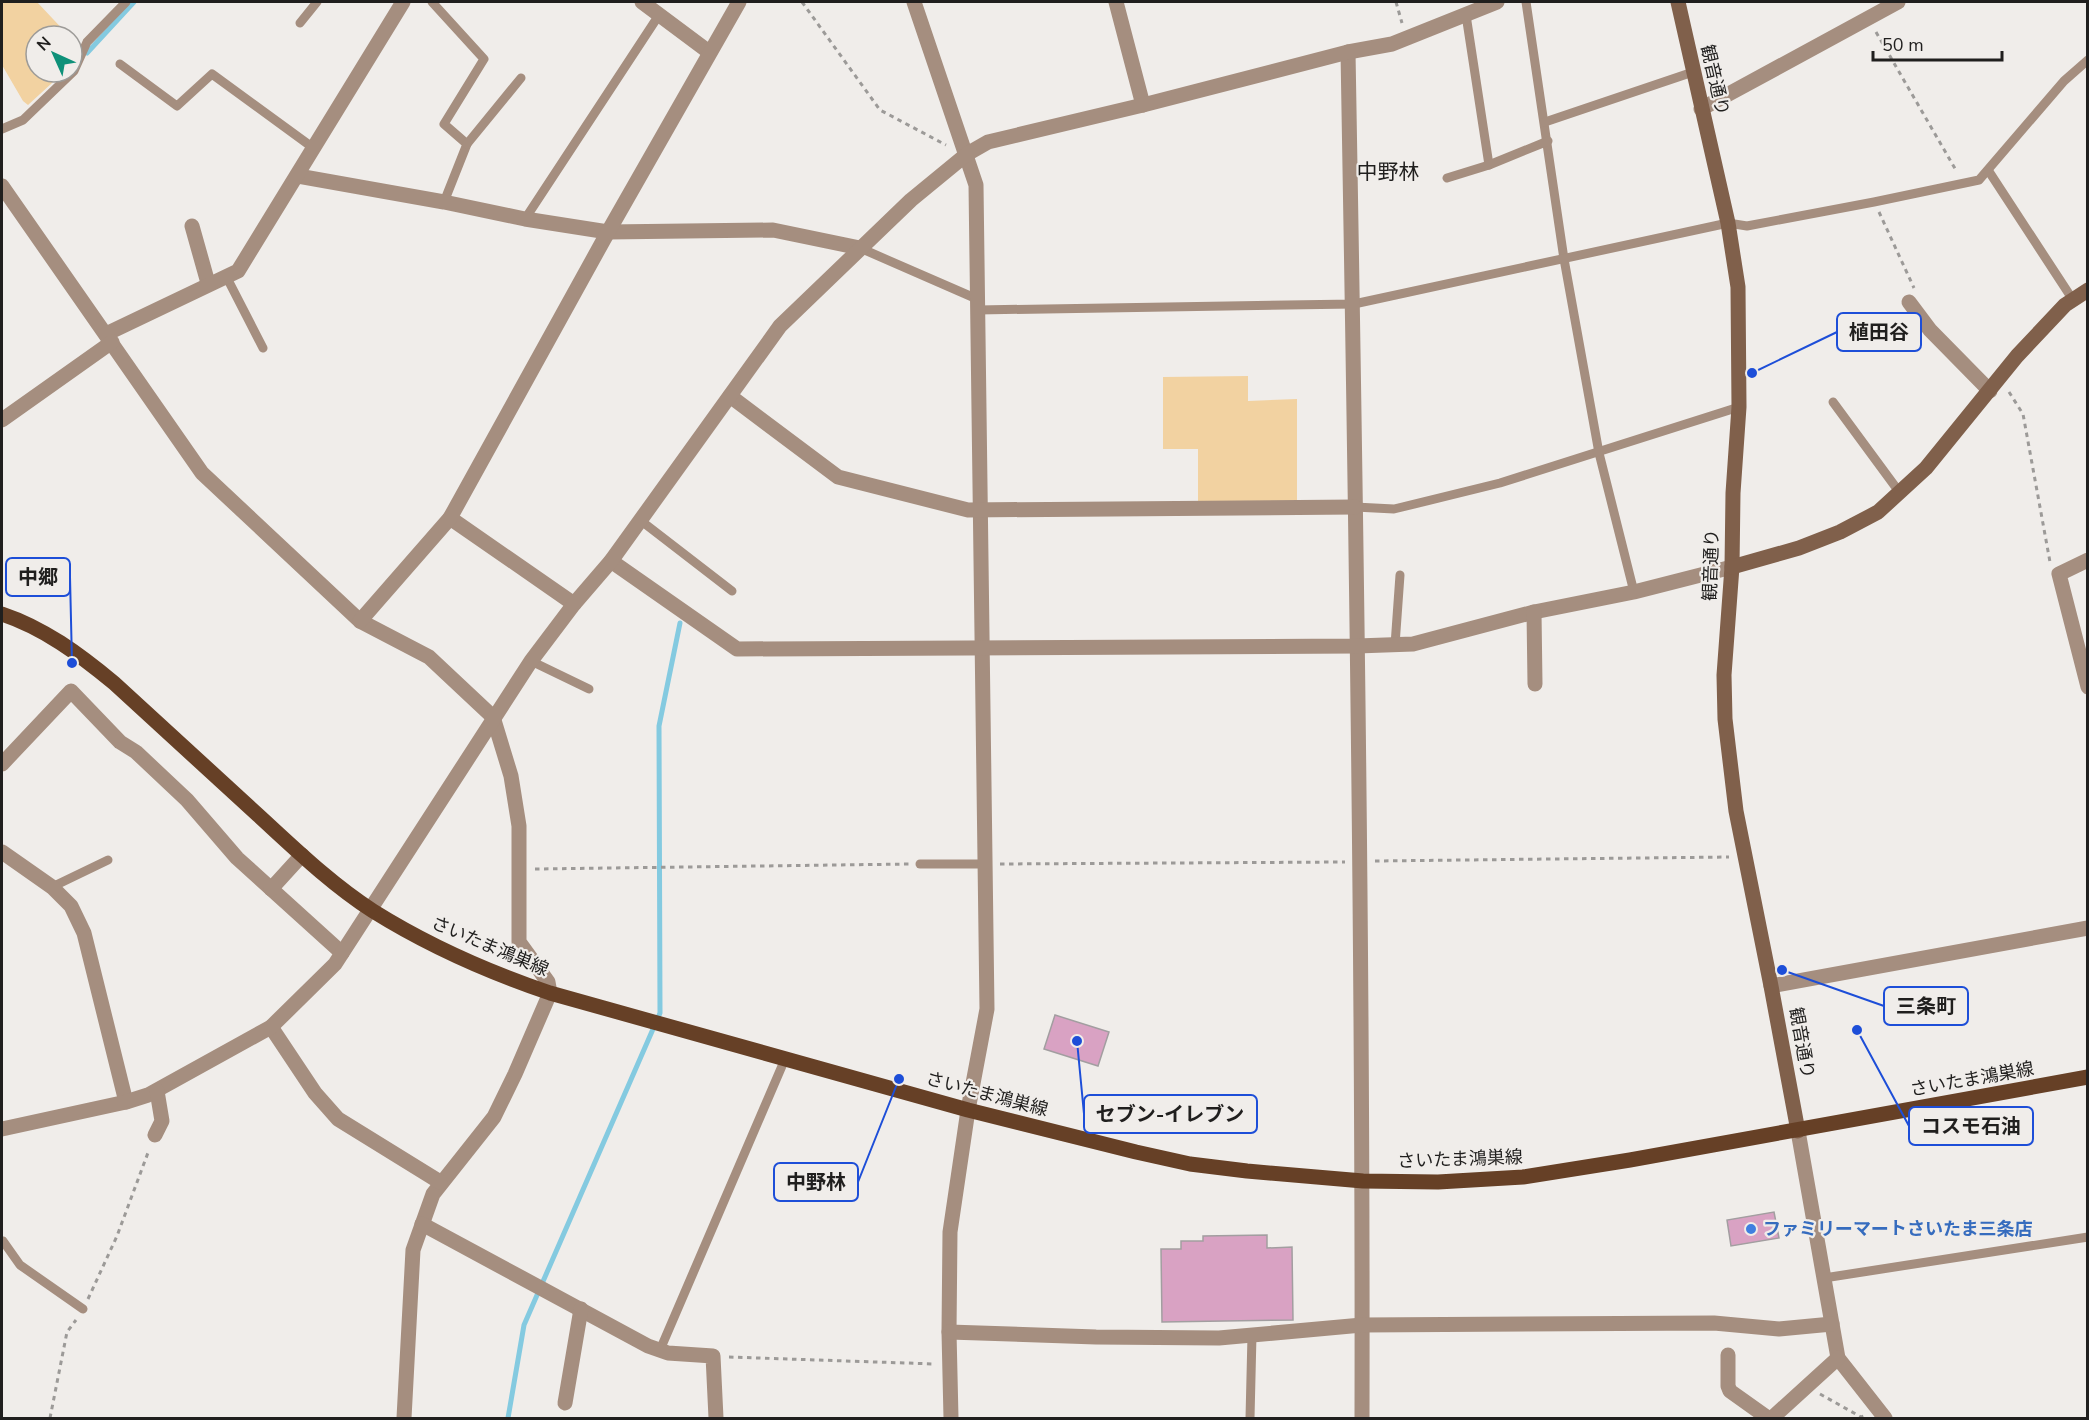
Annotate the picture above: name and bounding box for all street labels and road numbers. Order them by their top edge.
street label: 観音通り [1695,42,1735,118]
street label: 観音通り [1698,529,1724,601]
street label: さいたま鴻巣線 [428,910,552,982]
street label: 観音通り [1784,1005,1820,1081]
street label: さいたま鴻巣線 [1908,1056,2036,1102]
street label: さいたま鴻巣線 [923,1066,1051,1122]
street label: さいたま鴻巣線 [1397,1145,1523,1173]

